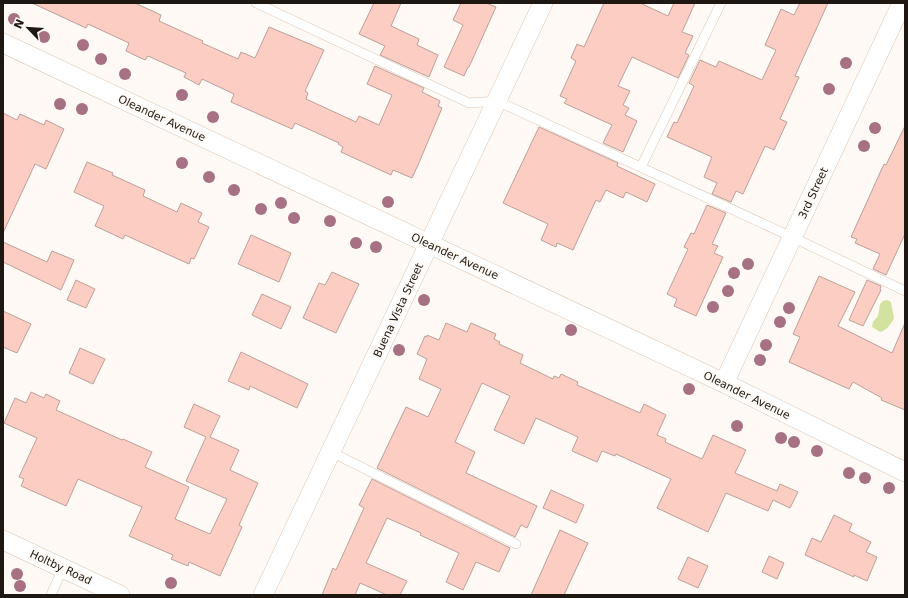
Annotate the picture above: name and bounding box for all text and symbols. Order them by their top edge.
north arrow [8,8,48,48]
text: N [12,17,27,31]
street label: Oleander Avenue [116,93,208,144]
street label: 3rd Street [796,165,831,221]
street label: Oleander Avenue [409,231,501,282]
street label: Buena Vista Street [371,260,426,359]
street label: Oleander Avenue [701,369,792,422]
street label: Holtby Road [28,547,94,587]

